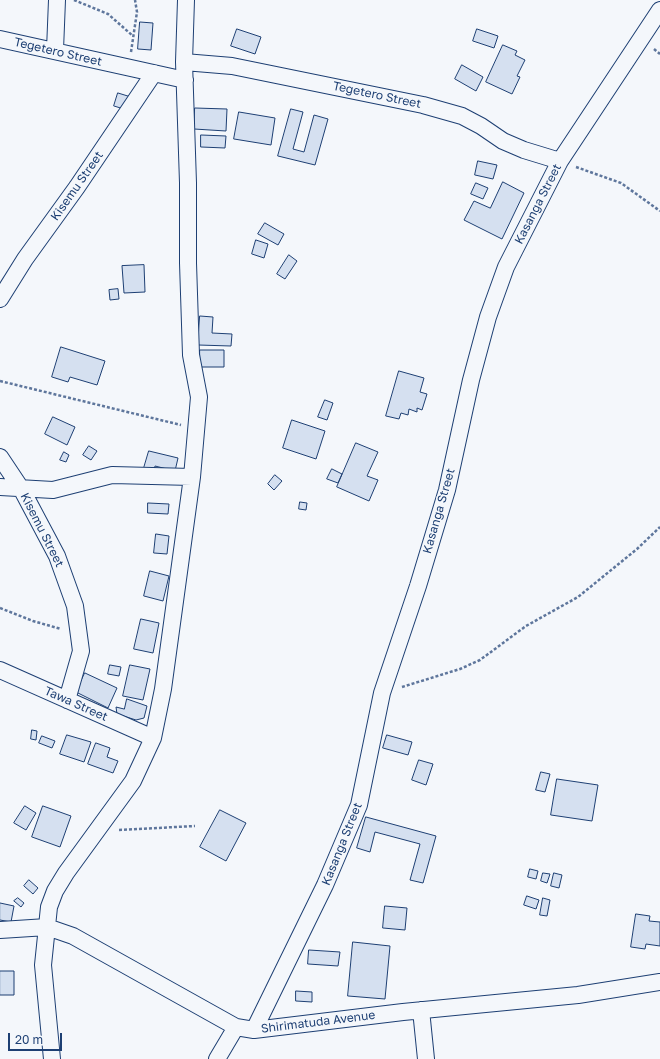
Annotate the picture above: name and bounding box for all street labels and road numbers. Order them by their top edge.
street label: Tegetero Street [13,35,103,69]
street label: Tegetero Street [332,79,422,111]
street label: Kisemu Street [48,149,106,223]
street label: Kasanga Street [512,161,564,247]
street label: Kasanga Street [420,467,458,555]
street label: Kisemu Street [17,491,67,569]
street label: Tawa Street [42,684,110,724]
street label: Kasanga Street [319,800,365,888]
street label: Shirimatuda Avenue [260,1008,376,1036]

